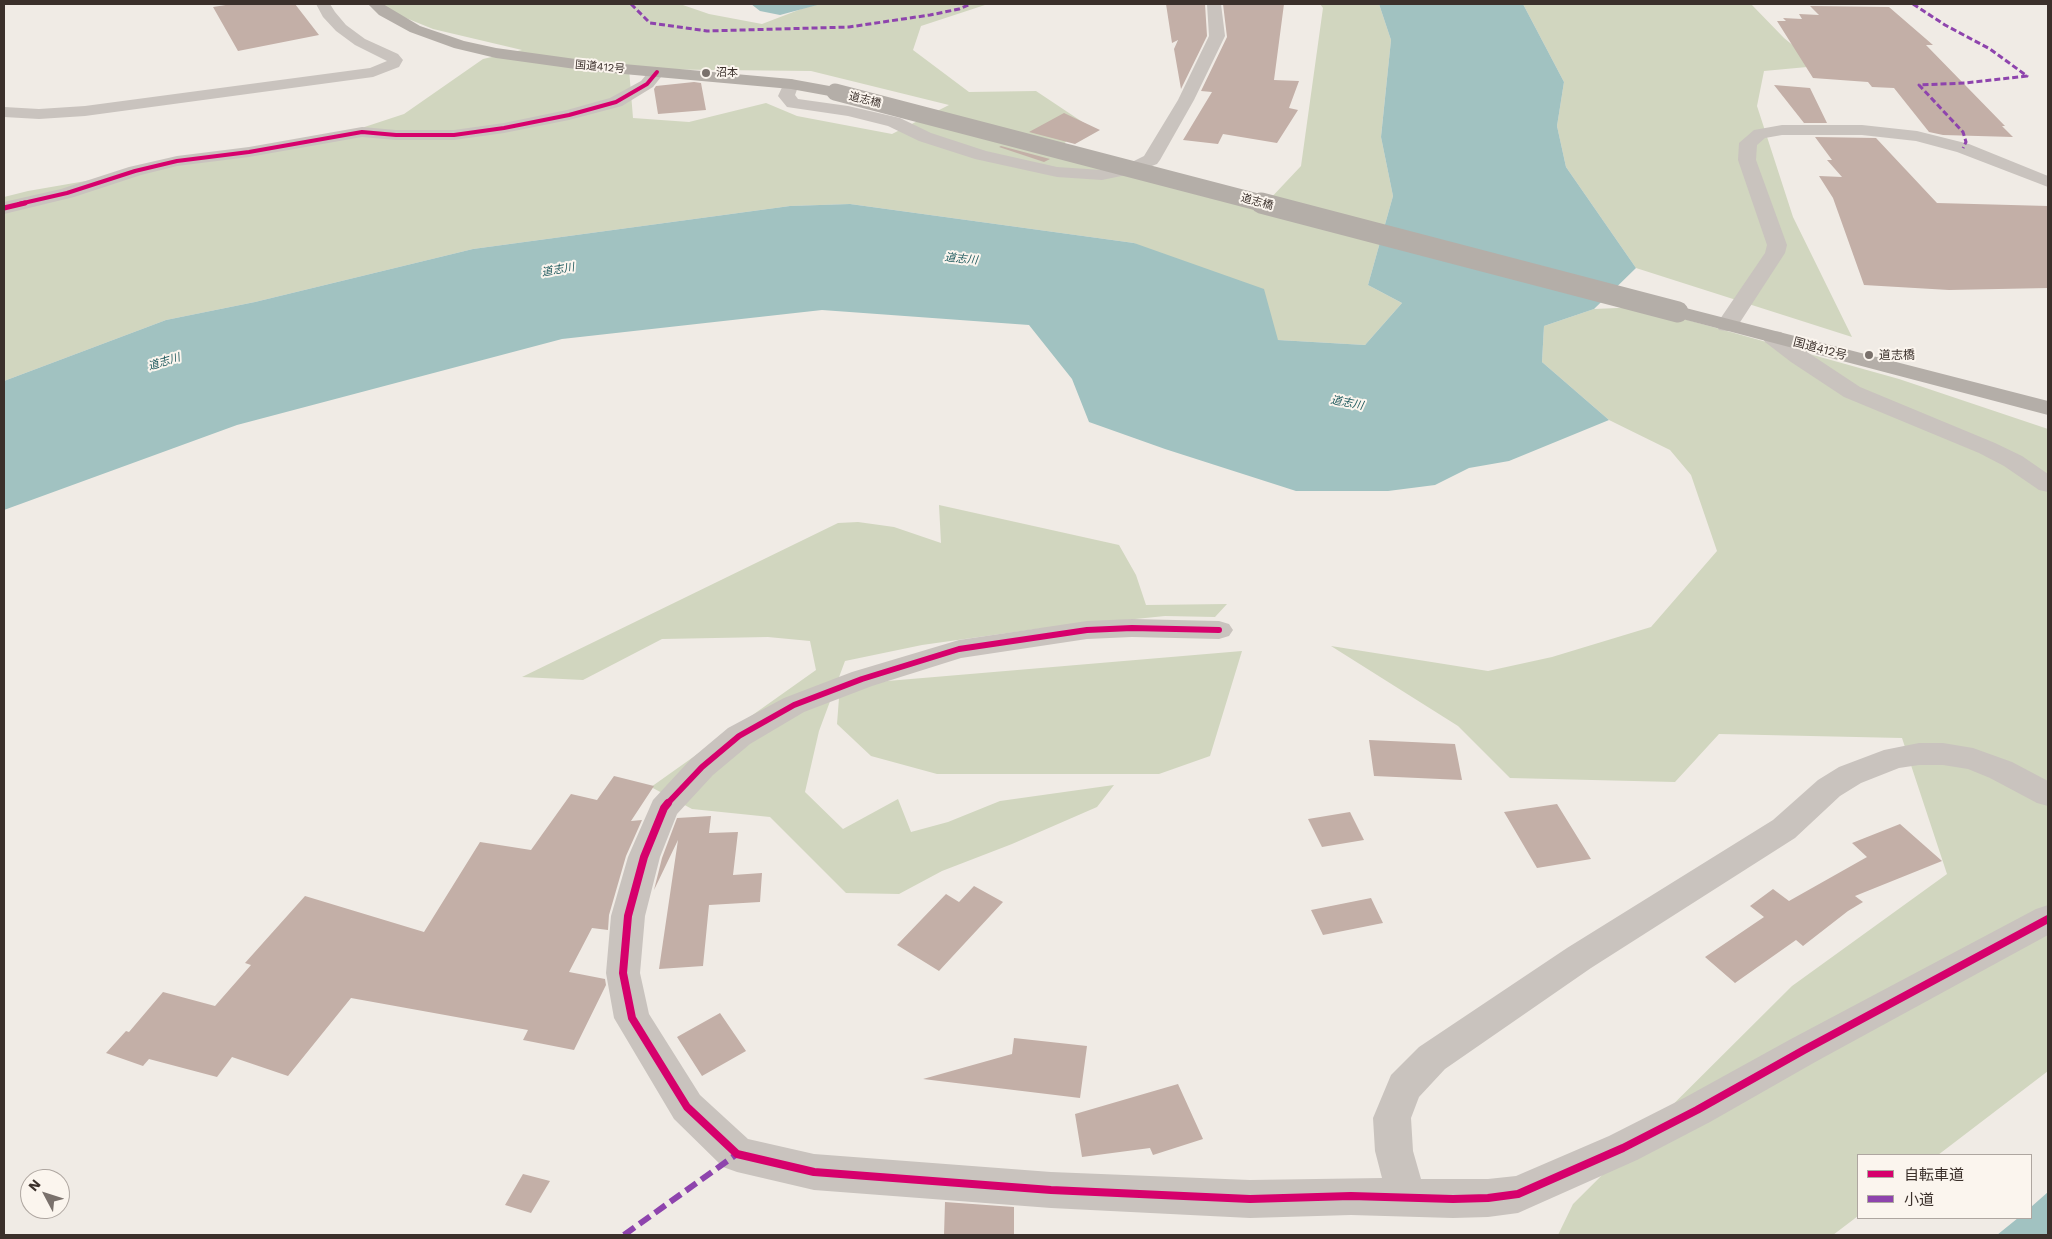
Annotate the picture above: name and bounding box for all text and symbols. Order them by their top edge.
street label: 国道412号 [574,58,626,76]
place label: 沼本 [716,66,738,80]
marker: 沼本 [700,67,712,79]
street label: 道志橋 [847,90,883,110]
street label: 道志橋 [1239,191,1275,213]
water label: 道志川 [944,251,978,267]
water label: 道志川 [541,261,575,279]
street label: 国道412号 [1792,335,1848,363]
place label: 道志橋 [1879,348,1915,362]
marker: 道志橋 [1863,349,1875,361]
water label: 道志川 [146,351,182,373]
water label: 道志川 [1330,393,1364,413]
legend [1857,1154,2032,1219]
text: 自転車道 [1904,1166,1964,1184]
north arrow [20,1169,70,1219]
text: N [25,1176,44,1194]
text: 小道 [1904,1191,1934,1209]

